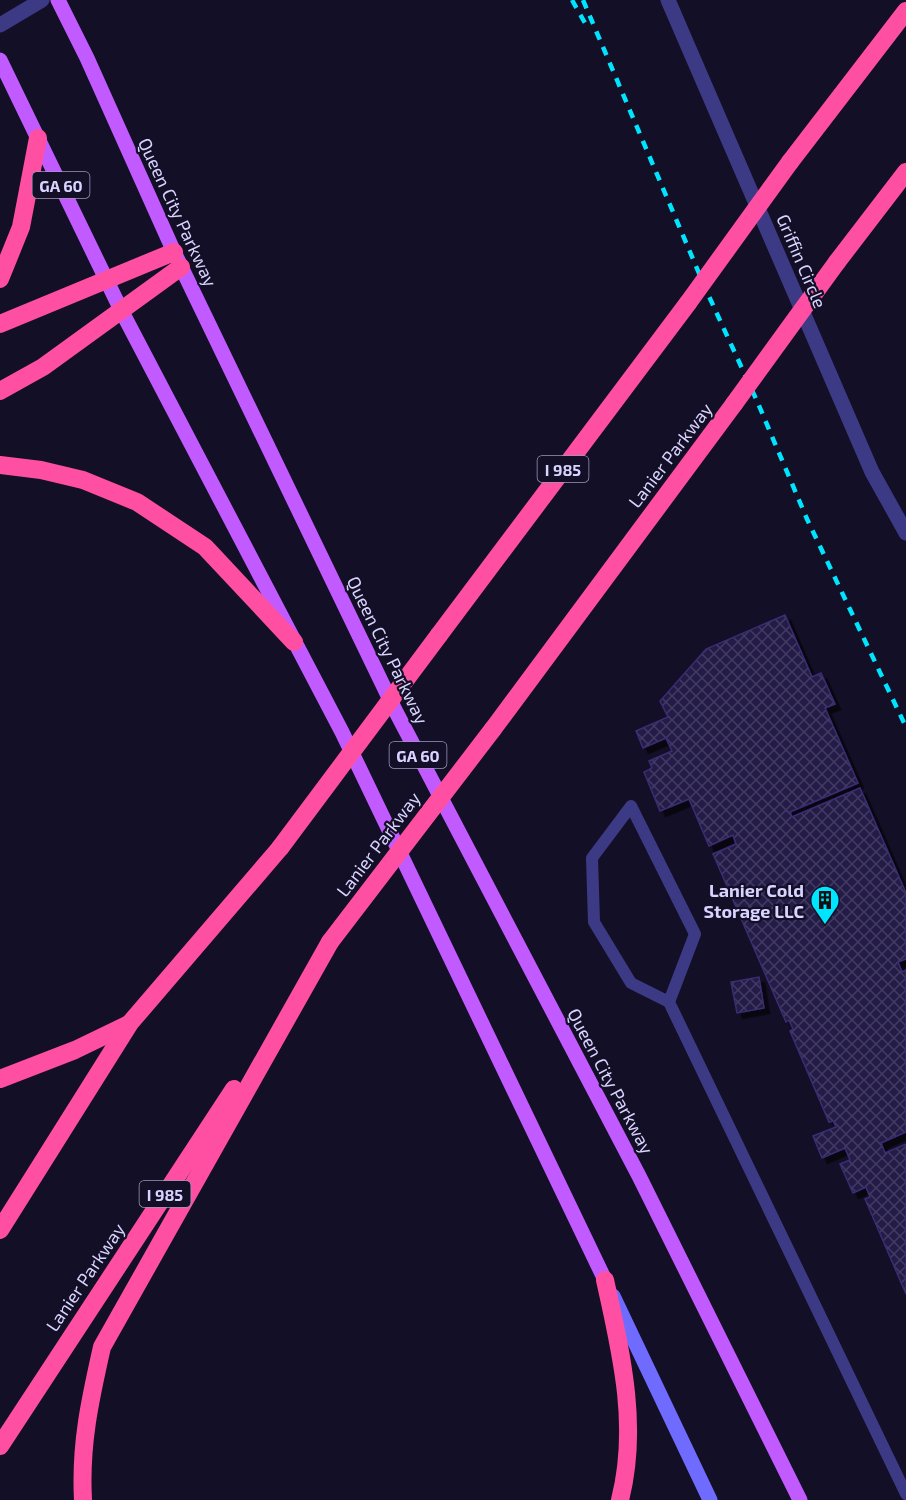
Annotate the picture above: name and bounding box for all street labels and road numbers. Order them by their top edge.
street label: Queen City Parkway [134,134,222,290]
road number: GA 60 [32,172,90,198]
street label: Griffin Circle [772,211,832,311]
street label: Lanier Parkway [623,398,717,512]
road number: I 985 [538,456,588,482]
street label: Queen City Parkway [343,572,434,728]
road number: GA 60 [390,742,446,768]
street label: Lanier Parkway [331,787,425,901]
street label: Queen City Parkway [563,1004,659,1158]
road number: I 985 [140,1181,190,1207]
street label: Lanier Parkway [41,1218,129,1335]

